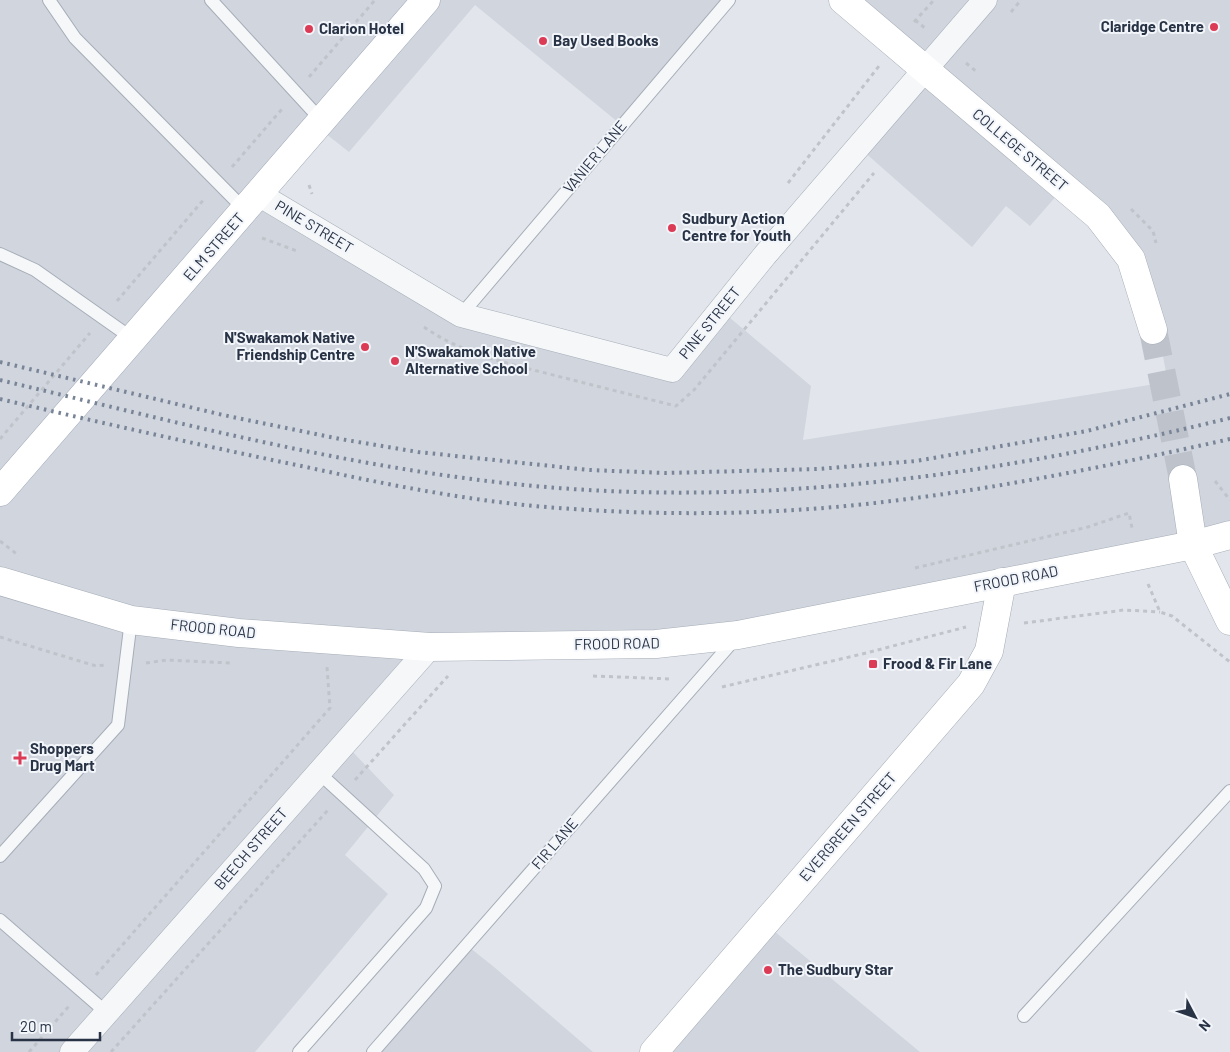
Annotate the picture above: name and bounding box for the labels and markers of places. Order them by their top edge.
place label: Claridge Centre [1101,17,1204,35]
place label: Clarion Hotel [319,19,404,37]
marker: Claridge Centre [1208,21,1220,33]
marker: Clarion Hotel [303,23,315,35]
place label: Bay Used Books [553,31,659,49]
marker: Bay Used Books [537,35,549,47]
place label: Sudbury Action Centre for Youth [682,209,791,244]
marker: Sudbury Action Centre for Youth [666,222,678,234]
place label: N'Swakamok Native Friendship Centre [224,328,355,363]
marker: N'Swakamok Native Friendship Centre [359,341,371,353]
place label: N'Swakamok Native Alternative School [405,342,536,377]
marker: N'Swakamok Native Alternative School [389,355,401,367]
place label: Frood & Fir Lane [883,654,992,672]
marker: Frood & Fir Lane [867,658,879,670]
place label: Shoppers Drug Mart [30,739,95,774]
marker: Shoppers Drug Mart [14,752,26,764]
place label: The Sudbury Star [778,960,893,978]
marker: The Sudbury Star [762,964,774,976]

